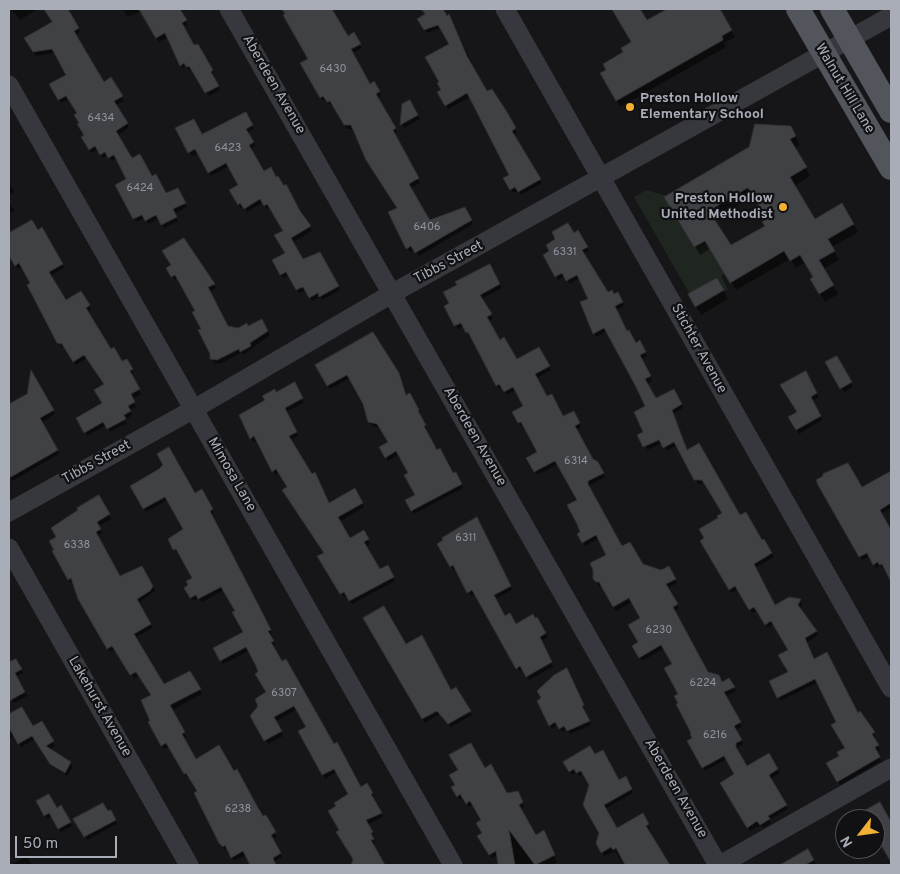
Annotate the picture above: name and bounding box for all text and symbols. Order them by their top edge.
street label: Aberdeen Avenue [238,32,308,138]
street label: Walnut Hill Lane [811,41,877,137]
house number: 6430 [320,63,346,77]
place label: Preston Hollow Elementary School [640,91,764,124]
marker: Preston Hollow Elementary School [624,101,636,113]
house number: 6434 [88,112,114,126]
house number: 6423 [215,142,241,156]
house number: 6424 [127,182,153,196]
place label: Preston Hollow United Methodist [661,191,773,223]
marker: Preston Hollow United Methodist [777,201,789,213]
house number: 6406 [413,221,441,235]
street label: Tibbs Street [412,238,486,288]
house number: 6331 [553,246,577,260]
street label: Stichter Avenue [666,301,730,397]
street label: Aberdeen Avenue [439,384,509,490]
street label: Mimosa Lane [203,435,259,515]
street label: Tibbs Street [60,437,134,489]
house number: 6314 [564,455,588,469]
house number: 6311 [455,532,477,546]
house number: 6338 [64,539,90,553]
house number: 6230 [646,624,672,638]
street label: Lakehurst Avenue [64,654,134,760]
house number: 6224 [690,677,716,691]
house number: 6307 [271,687,297,701]
house number: 6216 [703,729,727,743]
street label: Aberdeen Avenue [640,736,710,842]
house number: 6238 [225,803,251,817]
north arrow [835,809,885,859]
scale bar [18,826,120,858]
text: N [838,833,857,850]
text: 50 m [23,835,58,854]

